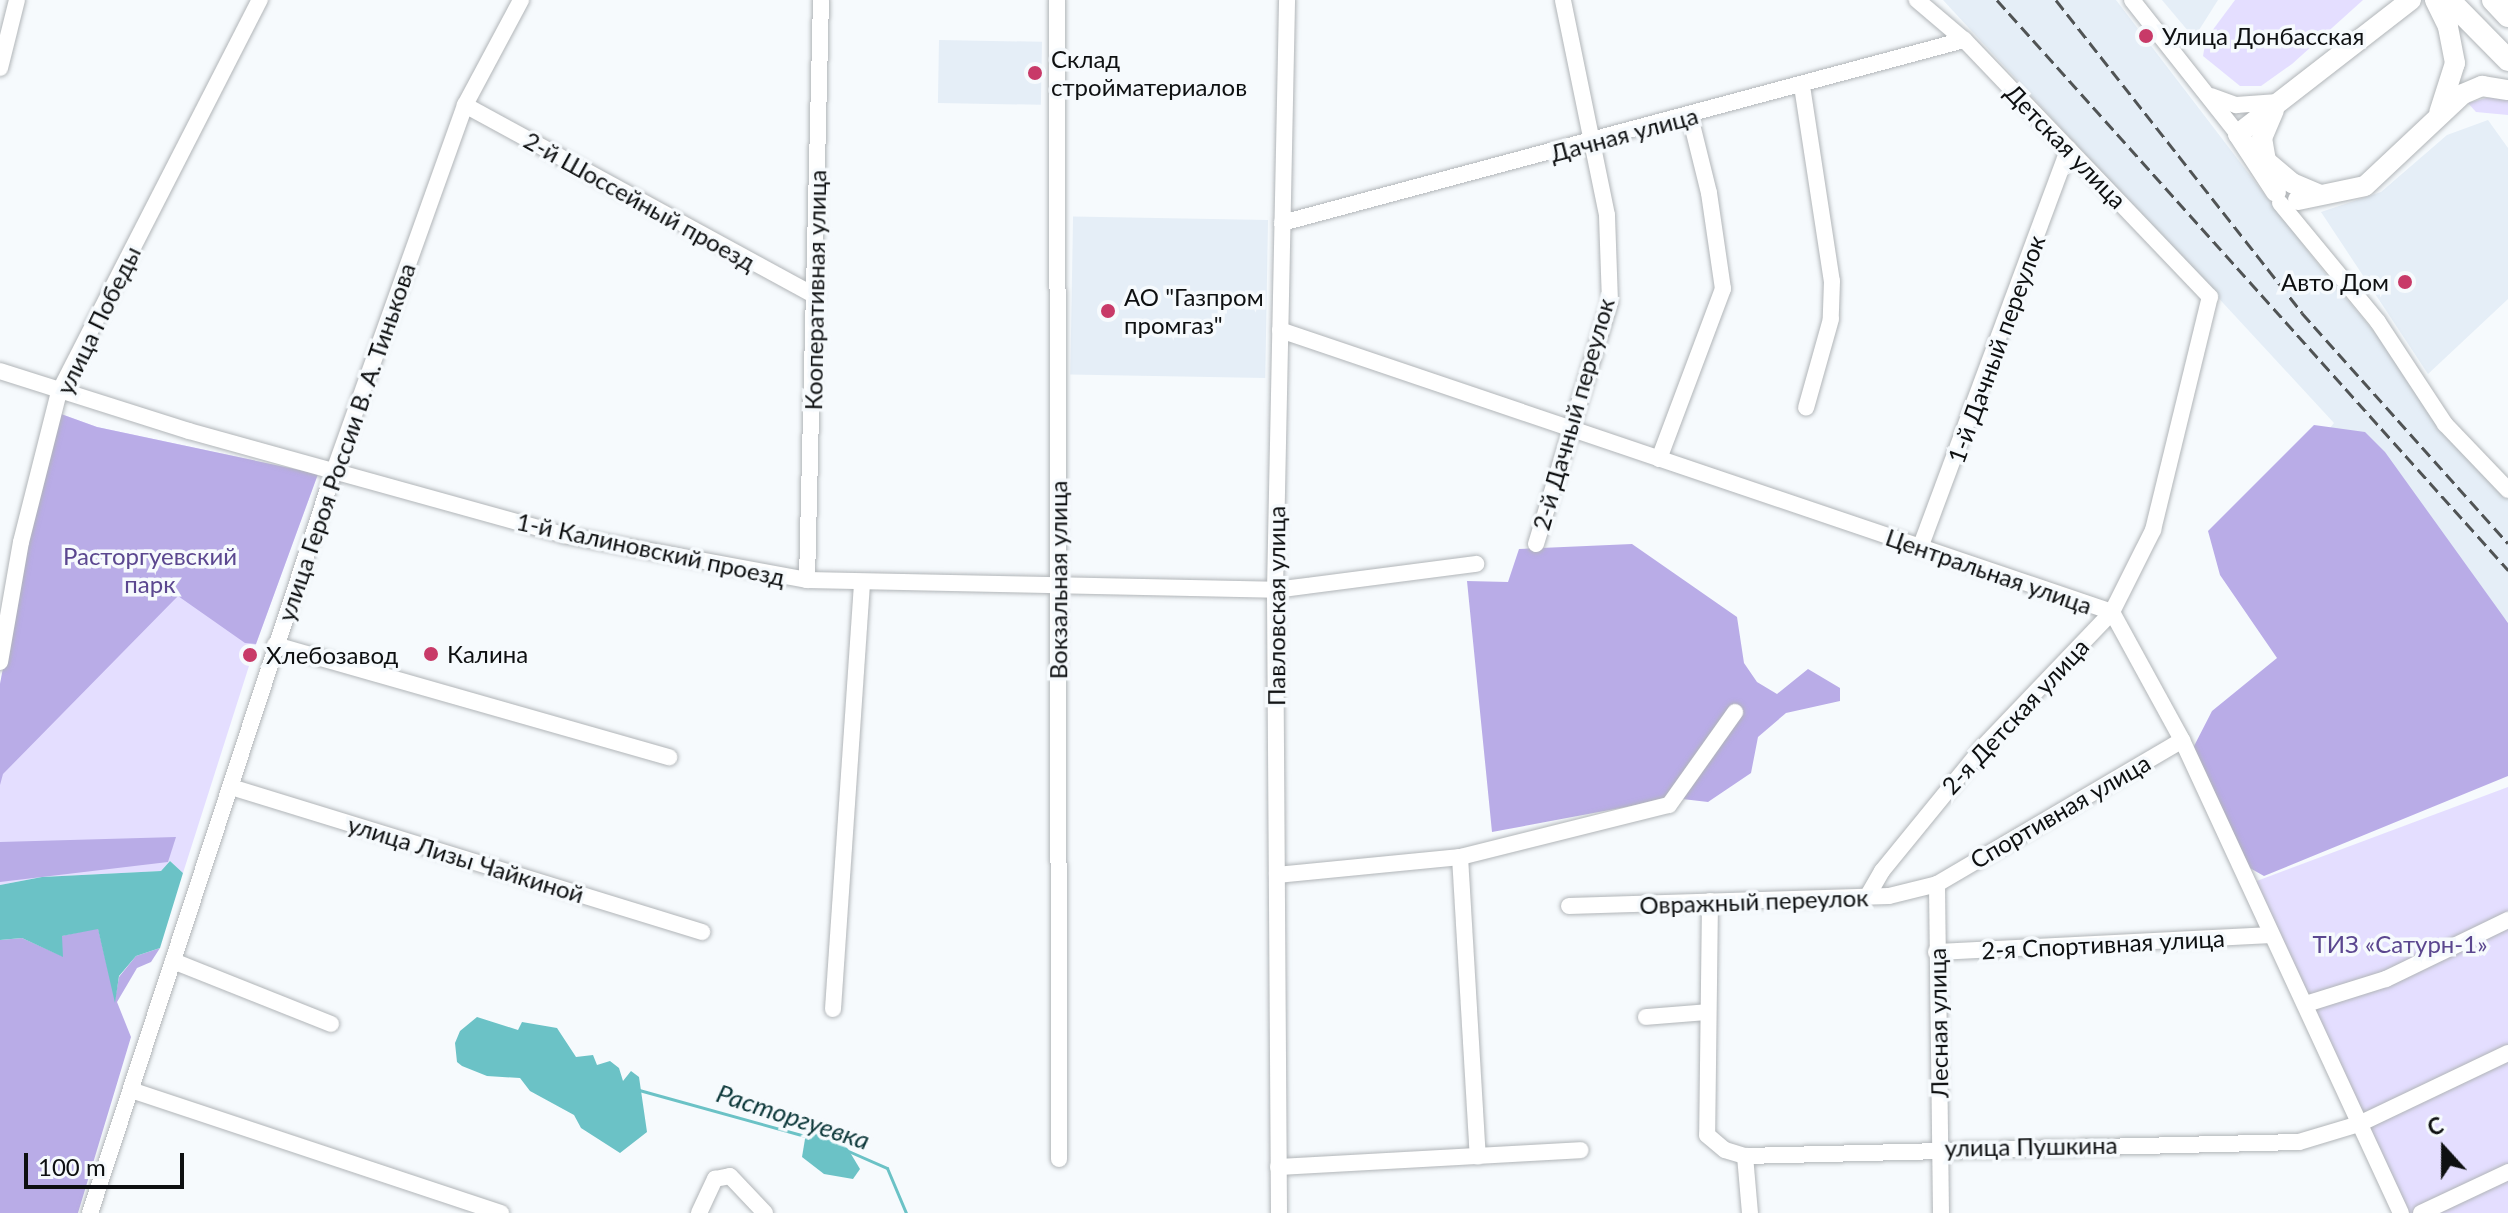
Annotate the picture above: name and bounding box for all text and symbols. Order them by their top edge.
place label: Улица Донбасская [2162,22,2364,50]
marker: Улица Донбасская [2137,27,2155,45]
place label: Склад стройматериалов [1051,45,1247,101]
marker: Склад стройматериалов [1026,64,1044,82]
street label: Детская улица [2000,78,2132,214]
street label: Дачная улица [1547,100,1701,168]
street label: 2-й Шоссейный проезд [519,125,761,277]
street label: Кооперативная улица [799,170,831,410]
street label: 1-й Дачный переулок [1941,231,2051,467]
street label: улица Победы [50,241,146,399]
street label: улица Героя России В. А. Тинькова [271,259,421,625]
place label: Авто Дом [2281,268,2389,296]
marker: Авто Дом [2396,273,2414,291]
place label: АО "Газпром промгаз" [1124,283,1264,339]
street label: 2-й Дачный переулок [1526,295,1620,533]
marker: АО "Газпром промгаз" [1099,302,1117,320]
street label: Вокзальная улица [1044,481,1072,679]
street label: 1-й Калиновский проезд [514,506,788,592]
street label: Павловская улица [1262,506,1290,706]
street label: Центральная улица [1882,522,2096,620]
park label: Расторгуевский парк [63,542,237,598]
street label: 2-я Детская улица [1935,632,2095,800]
place label: Калина [447,640,528,668]
place label: Хлебозавод [266,641,398,669]
marker: Калина [422,645,440,663]
marker: Хлебозавод [241,646,259,664]
street label: Спортивная улица [1965,748,2155,874]
street label: улица Лизы Чайкиной [344,809,588,909]
street label: Овражный переулок [1639,883,1869,919]
street label: 2-я Спортивная улица [1980,923,2226,965]
park label: ТИЗ «Сатурн-1» [2312,930,2488,958]
street label: Лесная улица [1922,948,1954,1098]
water label: Расторгуевка [713,1078,873,1156]
north arrow [2404,1109,2484,1189]
text: С [2424,1111,2447,1141]
street label: улица Пушкина [1944,1130,2118,1162]
scale bar [28,1137,188,1187]
text: 100 m [38,1152,106,1181]

